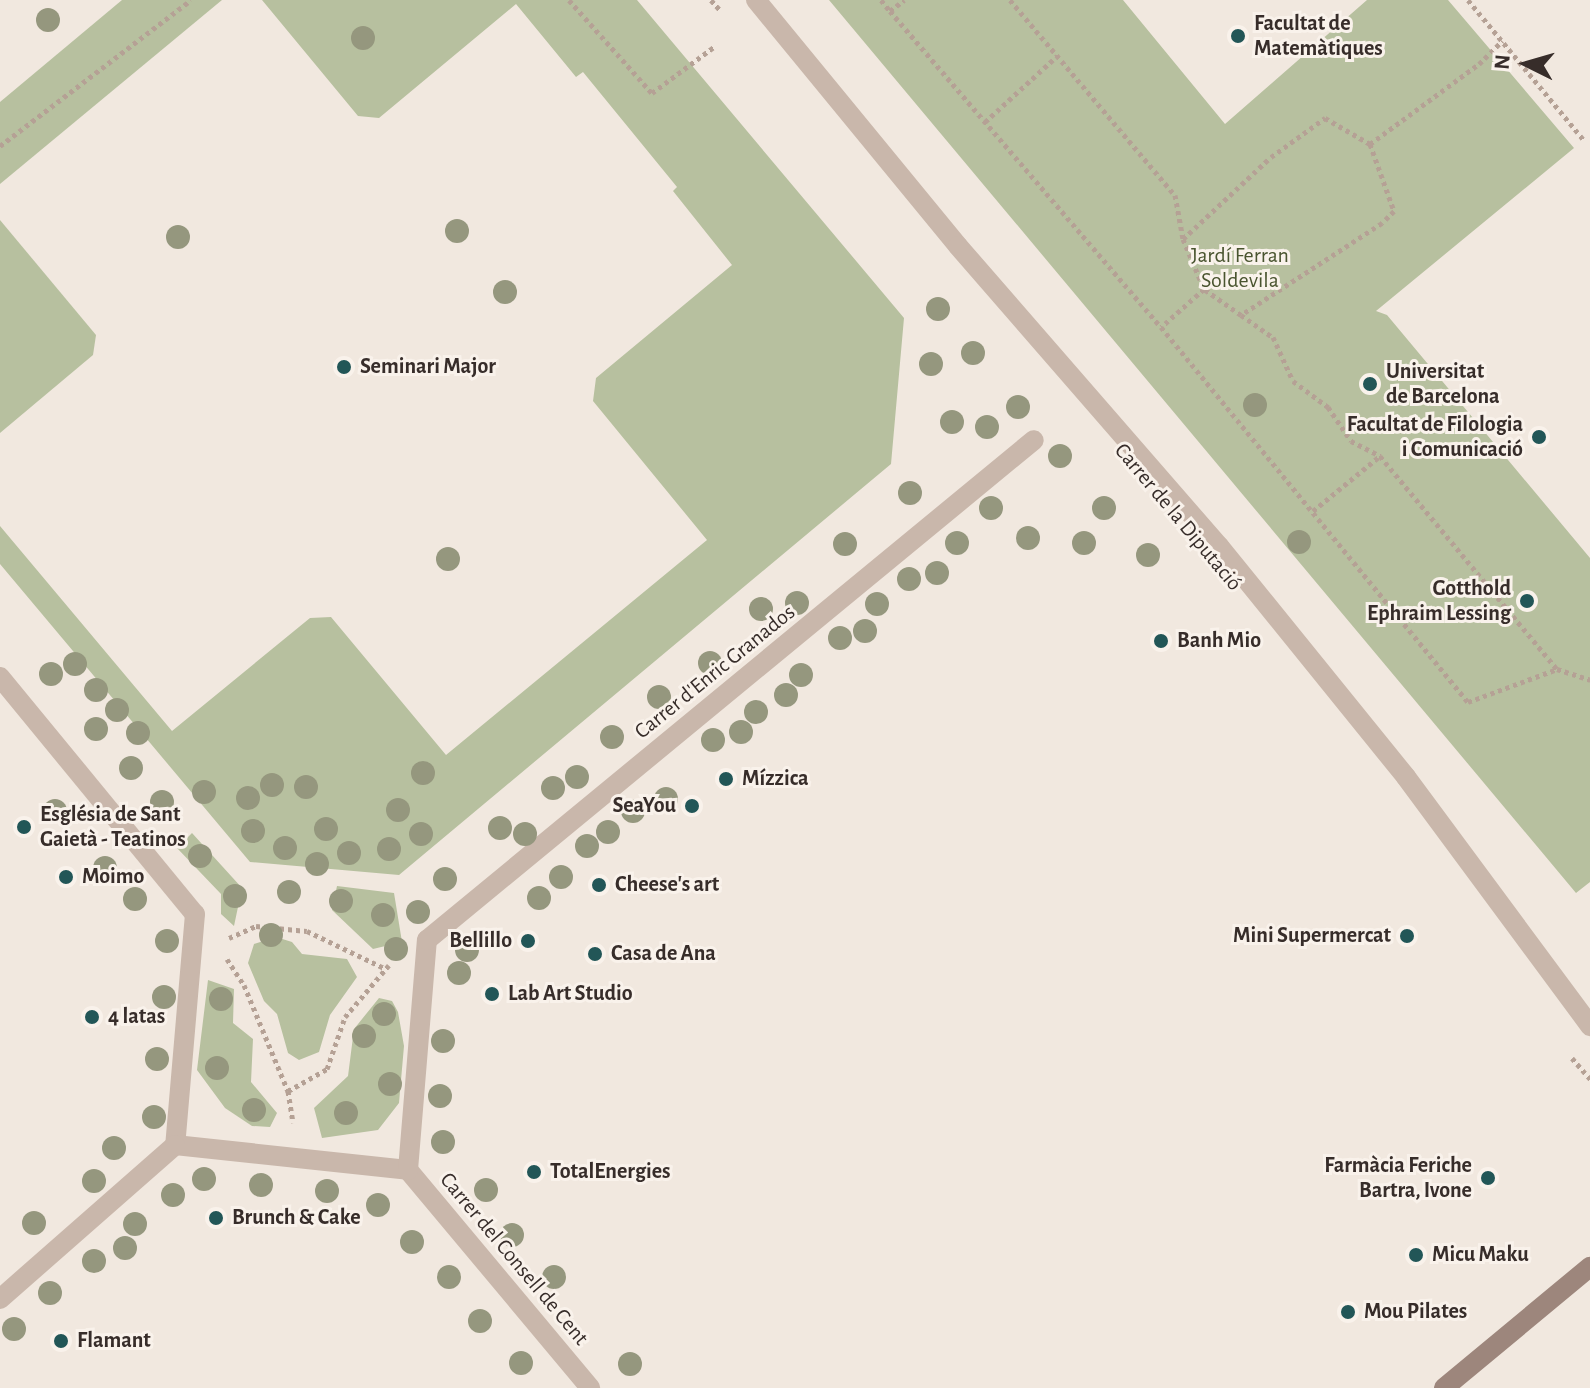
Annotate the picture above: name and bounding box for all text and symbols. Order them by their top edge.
place label: Facultat de Matemàtiques [1254,10,1383,62]
north arrow [1486,24,1566,104]
marker: Facultat de Matemàtiques [1229,27,1247,45]
text: N [1490,53,1514,70]
park label: Jardí Ferran Soldevila [1191,242,1289,294]
place label: Seminari Major [360,354,496,380]
marker: Seminari Major [335,358,353,376]
place label: Universitat de Barcelona [1386,358,1500,410]
marker: Universitat de Barcelona [1361,375,1379,393]
place label: Facultat de Filologia i Comunicació [1347,411,1523,462]
marker: Facultat de Filologia i Comunicació [1530,428,1548,446]
street label: Carrer de la Diputació [1109,438,1247,596]
place label: Gotthold Ephraim Lessing [1367,575,1511,626]
marker: Gotthold Ephraim Lessing [1518,592,1536,610]
street label: Carrer d'Enric Granados [629,599,801,745]
place label: Banh Mio [1177,628,1261,654]
marker: Banh Mio [1152,632,1170,650]
place label: Mízzica [742,766,809,792]
marker: Mízzica [717,770,735,788]
place label: SeaYou [613,793,676,819]
marker: SeaYou [683,797,701,815]
place label: Església de Sant Gaietà - Teatinos [40,801,186,852]
marker: Església de Sant Gaietà - Teatinos [15,818,33,836]
place label: Moimo [82,864,144,890]
marker: Moimo [57,868,75,886]
place label: Cheese's art [615,872,719,898]
marker: Cheese's art [590,876,608,894]
place label: Mini Supermercat [1233,923,1391,949]
marker: Mini Supermercat [1398,927,1416,945]
place label: Bellillo [449,928,512,954]
marker: Bellillo [519,932,537,950]
place label: Casa de Ana [611,941,716,967]
marker: Casa de Ana [586,945,604,963]
place label: Lab Art Studio [508,981,633,1007]
marker: Lab Art Studio [483,985,501,1003]
place label: 4 latas [108,1004,165,1030]
marker: 4 latas [83,1008,101,1026]
place label: Farmàcia Feriche Bartra, Ivone [1324,1152,1472,1204]
place label: TotalEnergies [550,1159,670,1185]
marker: TotalEnergies [525,1163,543,1181]
street label: Carrer del Consell de Cent [434,1167,594,1351]
marker: Farmàcia Feriche Bartra, Ivone [1479,1169,1497,1187]
place label: Brunch & Cake [232,1205,361,1231]
marker: Brunch & Cake [207,1209,225,1227]
place label: Micu Maku [1432,1242,1529,1268]
marker: Micu Maku [1407,1246,1425,1264]
place label: Mou Pilates [1364,1299,1467,1325]
marker: Mou Pilates [1339,1303,1357,1321]
place label: Flamant [77,1328,151,1354]
marker: Flamant [52,1332,70,1350]

